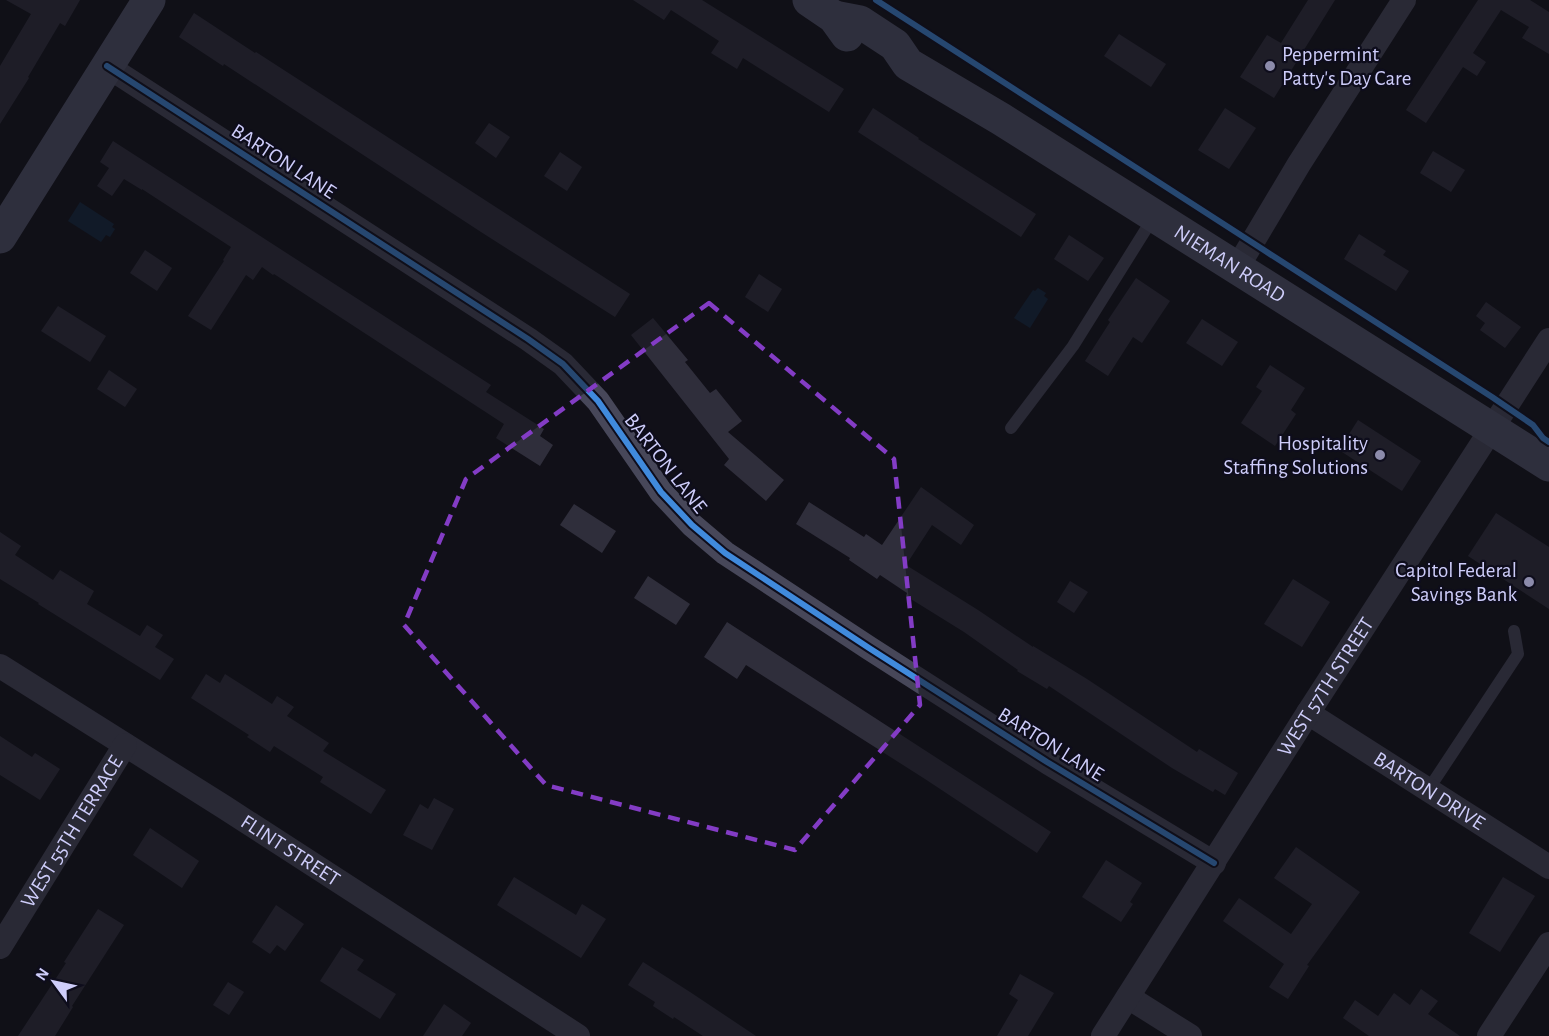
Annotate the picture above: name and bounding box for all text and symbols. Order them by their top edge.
place label: Peppermint Patty's Day Care [1282,44,1411,89]
marker: Peppermint Patty's Day Care [1263,59,1277,73]
street label: BARTON LANE [228,120,340,203]
street label: NIEMAN ROAD [1170,221,1289,307]
street label: BARTON LANE [620,409,711,517]
place label: Hospitality Staffing Solutions [1223,433,1368,478]
marker: Hospitality Staffing Solutions [1373,448,1387,462]
place label: Capitol Federal Savings Bank [1395,560,1517,605]
marker: Capitol Federal Savings Bank [1522,575,1536,589]
street label: WEST 57TH STREET [1274,614,1378,760]
street label: BARTON LANE [994,704,1107,785]
street label: BARTON DRIVE [1370,748,1488,834]
street label: WEST 55TH TERRACE [17,752,127,911]
street label: FLINT STREET [237,811,344,890]
north arrow [24,952,84,1012]
text: N [33,965,52,983]

